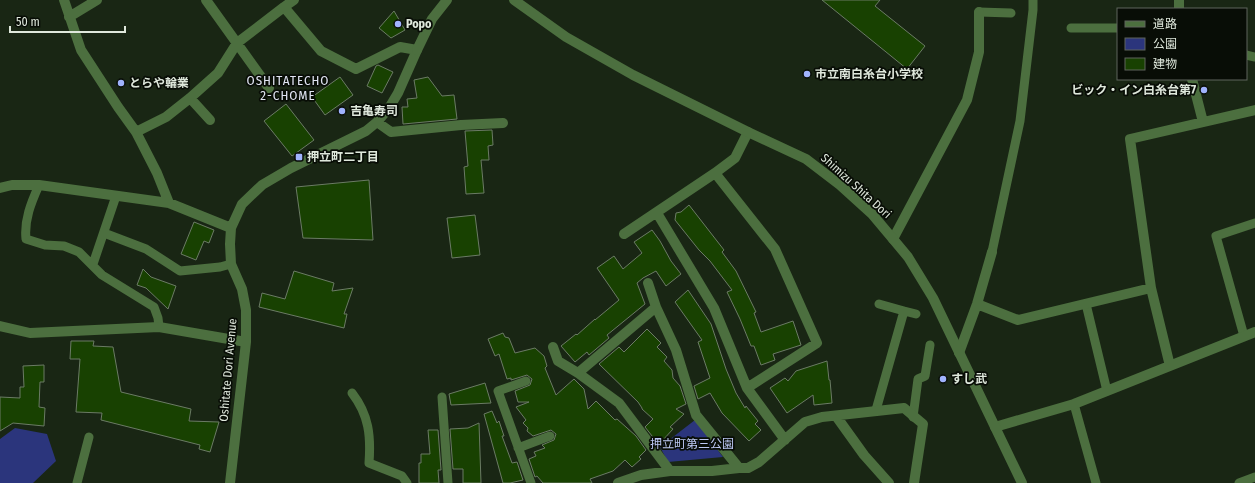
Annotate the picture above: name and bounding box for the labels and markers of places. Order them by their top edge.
place label: Popo [406,17,432,31]
marker: Popo [393,19,403,29]
place label: 市立南白糸台小学校 [815,67,923,81]
marker: 市立南白糸台小学校 [802,69,812,79]
place label: とらや輪業 [129,76,189,90]
marker: とらや輪業 [116,78,126,88]
place label: ビック・イン白糸台第7 [1071,83,1196,97]
marker: ビック・イン白糸台第7 [1199,85,1209,95]
place label: 吉亀寿司 [350,104,398,118]
marker: 吉亀寿司 [337,106,347,116]
place label: 押立町二丁目 [307,150,379,164]
marker: 押立町二丁目 [294,152,304,162]
place label: すし武 [951,372,987,386]
marker: すし武 [938,374,948,384]

